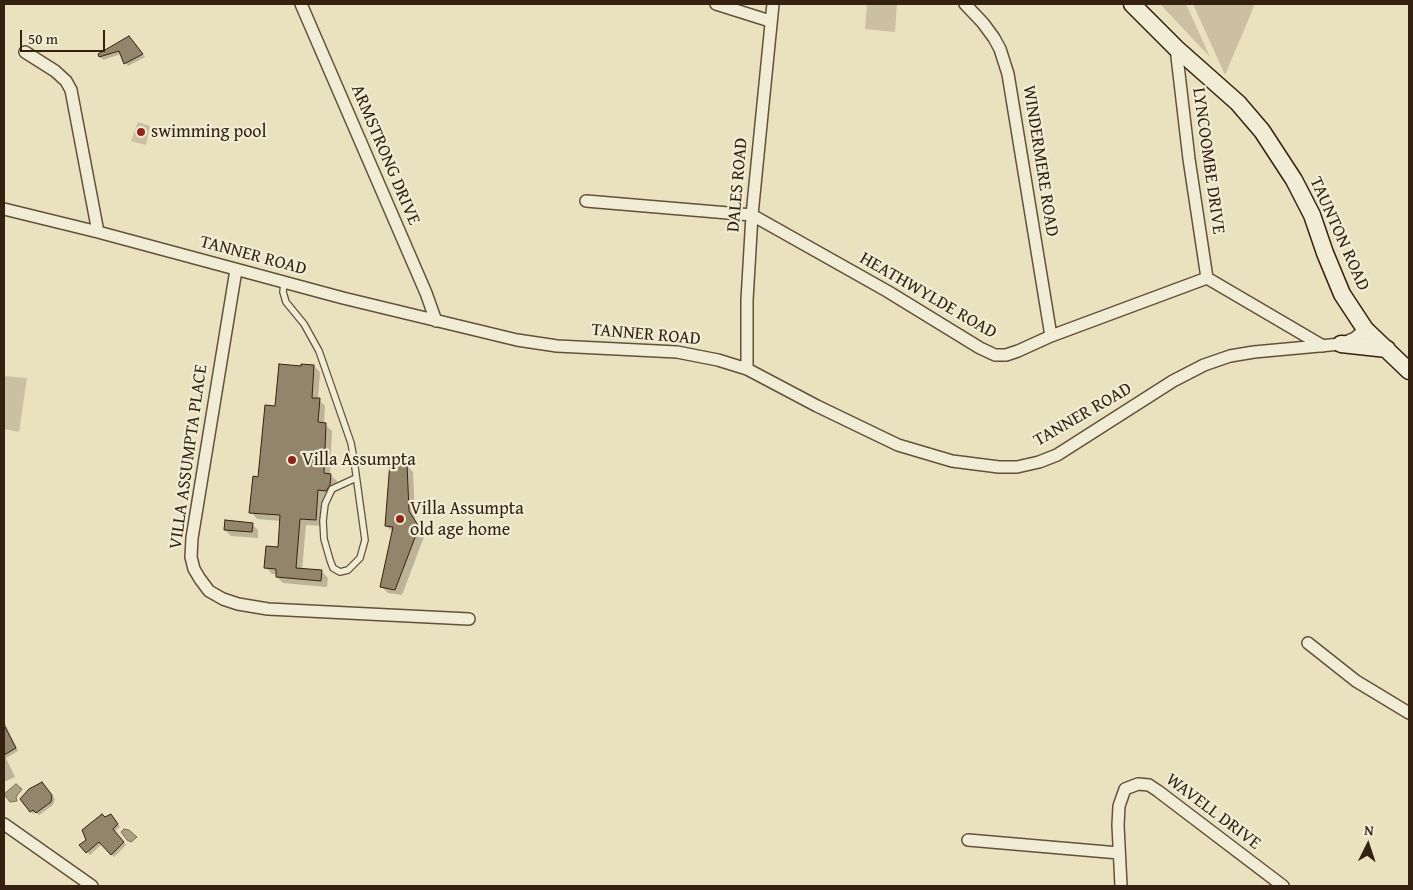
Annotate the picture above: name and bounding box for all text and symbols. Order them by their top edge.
scale bar [22,20,108,52]
text: 50 m [28,28,58,49]
street label: ARMSTRONG DRIVE [346,82,424,228]
street label: WINDERMERE ROAD [1017,84,1063,238]
street label: LYNCOOMBE DRIVE [1187,86,1229,236]
place label: swimming pool [151,121,267,143]
marker: swimming pool [135,126,147,138]
street label: DALES ROAD [723,137,753,233]
street label: TAUNTON ROAD [1304,174,1374,294]
street label: TANNER ROAD [197,231,309,281]
street label: HEATHWYLDE ROAD [856,248,1000,344]
street label: TANNER ROAD [590,319,702,351]
street label: VILLA ASSUMPTA PLACE [165,363,213,551]
street label: TANNER ROAD [1030,378,1136,452]
place label: Villa Assumpta [302,449,416,471]
marker: Villa Assumpta [286,454,298,466]
place label: Villa Assumpta old age home [410,498,524,540]
marker: Villa Assumpta old age home [394,513,406,525]
street label: WAVELL DRIVE [1161,769,1265,855]
north arrow [1343,820,1393,870]
text: N [1364,820,1374,840]

